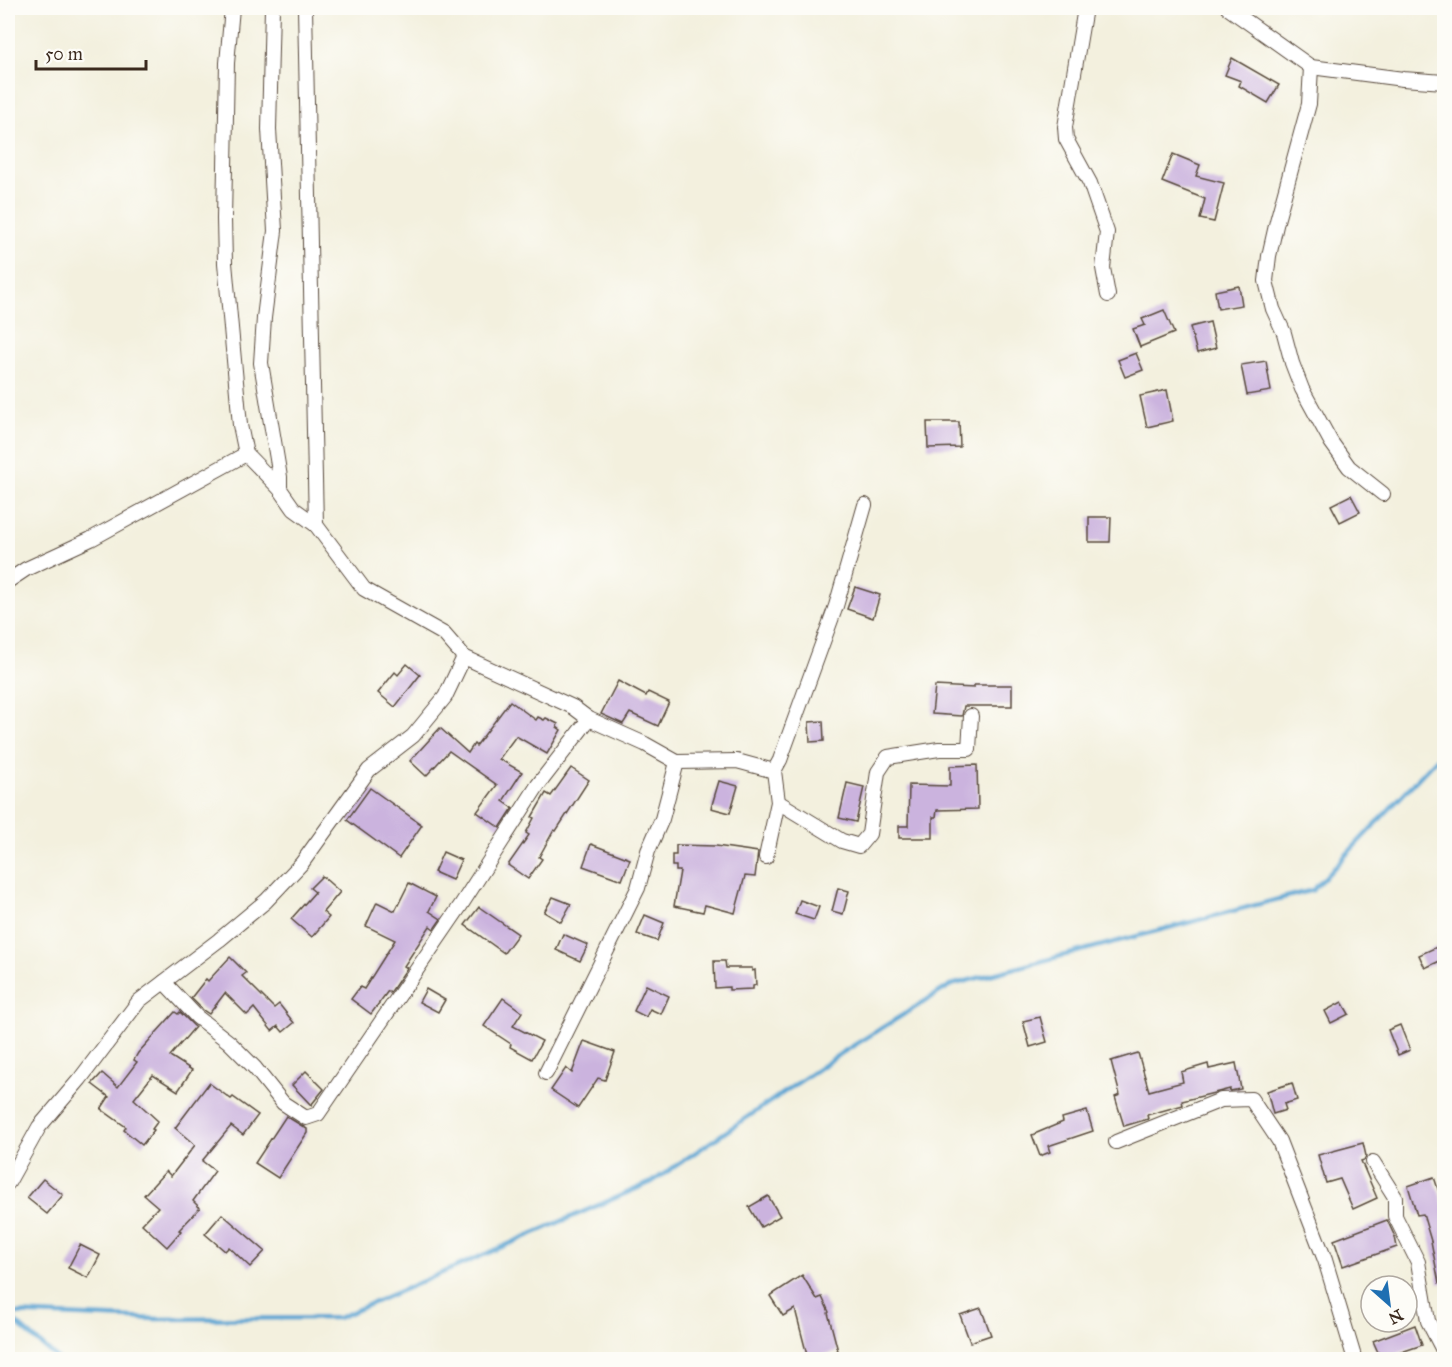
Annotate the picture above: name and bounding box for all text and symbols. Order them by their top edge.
scale bar [36,33,146,71]
text: 50 m [45,43,83,65]
north arrow [1359,1274,1419,1334]
text: N [1385,1305,1406,1329]

